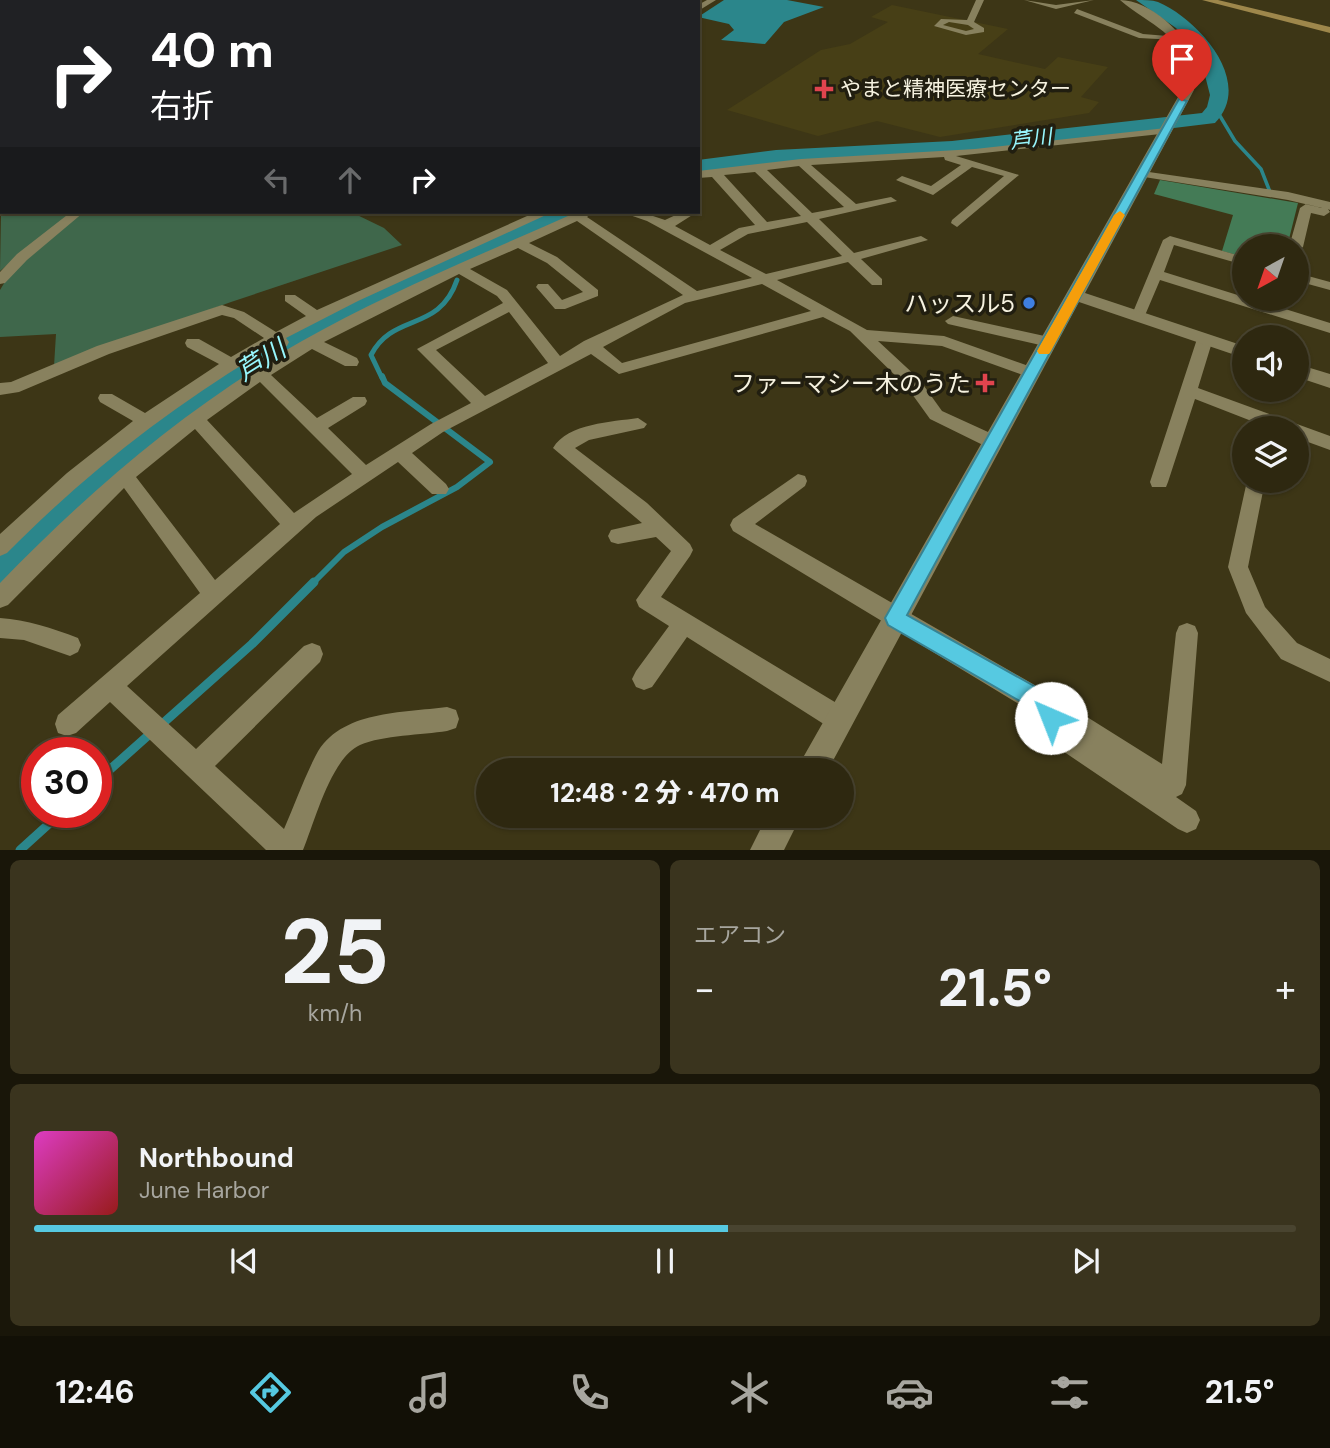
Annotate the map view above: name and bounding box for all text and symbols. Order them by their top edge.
text: 40 m [150,18,274,82]
icon: right [35,28,126,119]
pin [1152,29,1212,101]
icon: arrive [1163,40,1201,78]
place label: やまと精神医療センター [840,75,1071,103]
marker: やまと精神医療センター [814,79,834,99]
text: 右折 [150,85,214,127]
water label: 芦川 [1008,122,1056,155]
icon: left [258,161,296,199]
icon: ahead [331,161,369,199]
icon: right [404,161,442,199]
north arrow [1232,234,1309,312]
map controls [1232,234,1309,493]
place label: ハッスル5 [904,288,1015,319]
marker: ハッスル5 [1021,295,1037,311]
button: sound [1232,325,1309,402]
water label: 芦川 [230,330,295,388]
place label: ファーマシー木のうた [731,368,971,399]
marker: ファーマシー木のうた [977,375,993,391]
button: layers [1232,416,1309,493]
position arrow [1014,681,1088,755]
speed limit sign: 30 [21,737,112,828]
text: 12:48 · 2 分 · 470 m [550,776,780,810]
text: 25 [280,893,390,1011]
text: エアコン [694,920,786,950]
text: 21.5° [938,954,1052,1022]
text: − [694,964,715,1014]
text: + [1275,964,1296,1014]
text: km/h [308,998,362,1028]
text: Northbound [139,1141,294,1175]
text: June Harbor [139,1175,269,1205]
icon: previous [225,1242,263,1280]
icon: pause [646,1242,684,1280]
icon: next [1067,1242,1105,1280]
icon: directions [246,1368,295,1417]
icon: music [405,1368,454,1417]
icon: phone [565,1368,614,1417]
icon: climate [725,1368,774,1417]
icon: car [885,1368,934,1417]
icon: filters [1045,1368,1094,1417]
text: 12:46 [55,1371,135,1413]
text: 21.5° [1205,1371,1274,1413]

